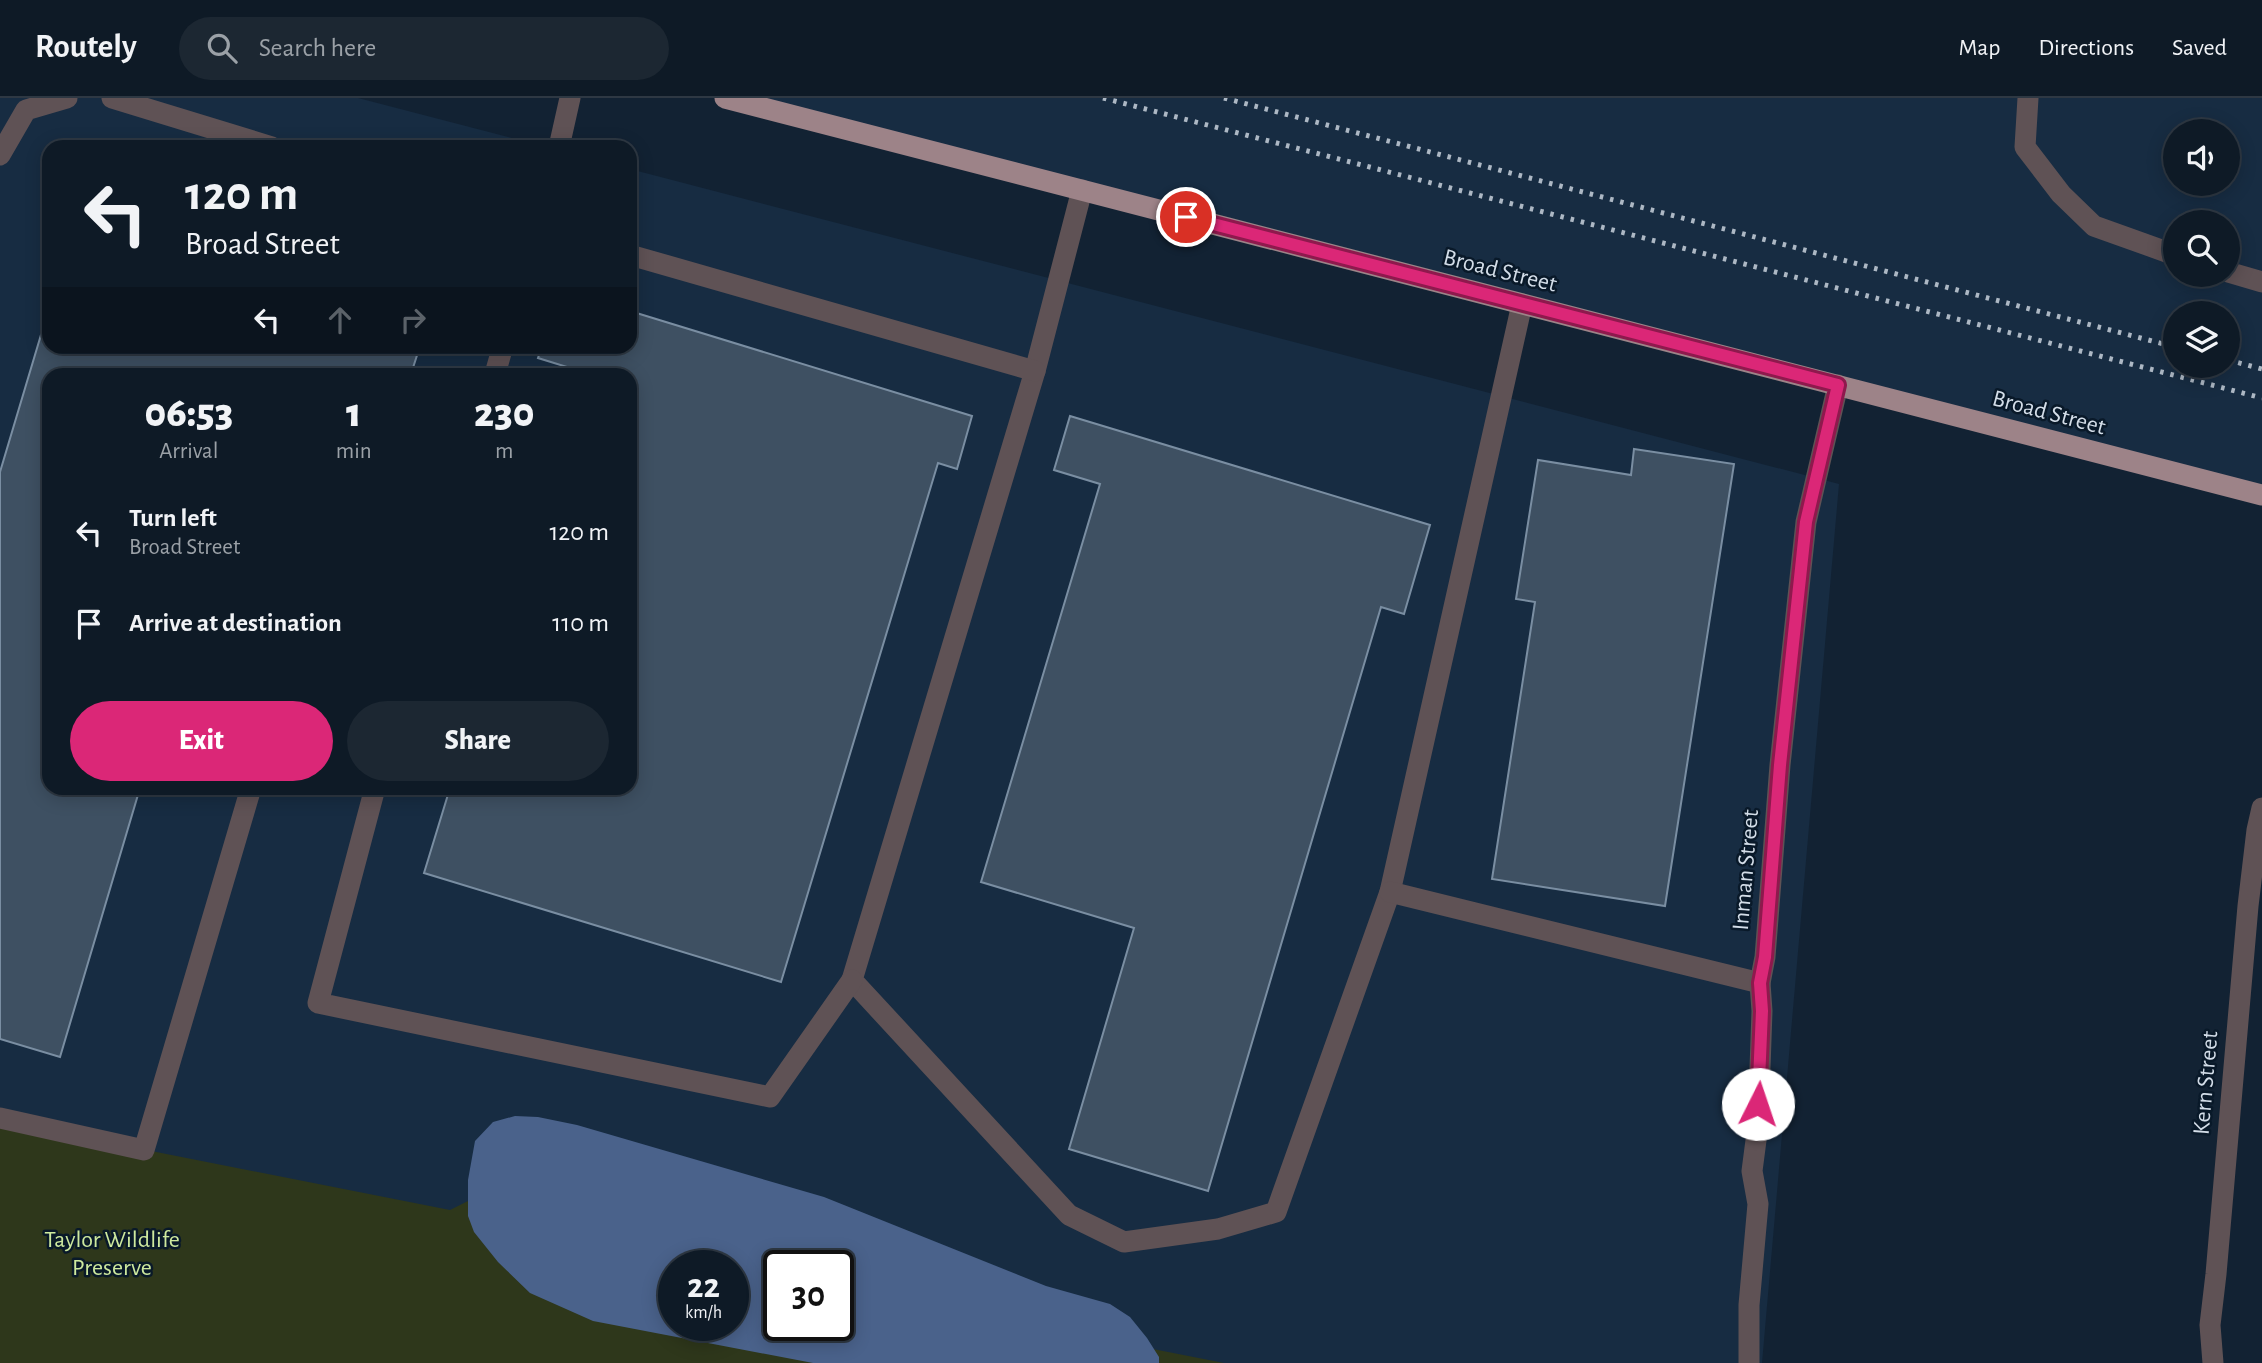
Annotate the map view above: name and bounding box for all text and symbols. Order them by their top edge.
search box [179,17,669,80]
icon: search [203,29,241,67]
text: Routely [35,31,137,64]
text: Search here [259,35,376,61]
text: Map [1958,36,2000,60]
text: Directions [2038,36,2134,60]
text: Saved [2172,36,2227,60]
map controls [2163,119,2240,378]
button: sound [2163,119,2240,196]
icon: left [70,168,161,259]
text: 120 m [185,170,298,219]
pin [1156,187,1216,247]
icon: arrive [1167,198,1205,236]
button: search [2163,210,2240,287]
text: Broad Street [185,228,340,260]
street label: Broad Street [1441,245,1560,297]
icon: left [248,301,286,339]
icon: ahead [321,301,359,339]
icon: right [394,301,432,339]
button: layers [2163,301,2240,378]
street label: Broad Street [1990,386,2109,440]
text: 06:53 [145,392,233,434]
text: 1 [346,392,361,434]
text: 230 [474,392,534,434]
text: Arrival [159,440,218,463]
text: min [336,440,372,463]
text: m [495,440,513,463]
text: Turn left [129,505,217,531]
icon: left [70,514,108,552]
text: 120 m [549,519,609,545]
text: Broad Street [129,536,240,559]
icon: arrive [70,605,108,643]
text: Arrive at destination [129,610,342,636]
text: 110 m [552,610,609,636]
button: Exit [70,701,333,781]
button: Share [347,701,609,781]
street label: Inman Street [1729,808,1763,931]
street label: Kern Street [2190,1030,2223,1136]
position arrow [1721,1067,1795,1141]
park label: Taylor Wildlife Preserve [44,1228,180,1280]
speed limit sign: 30 [763,1250,854,1341]
text: 22 [687,1269,720,1304]
text: km/h [685,1304,722,1322]

